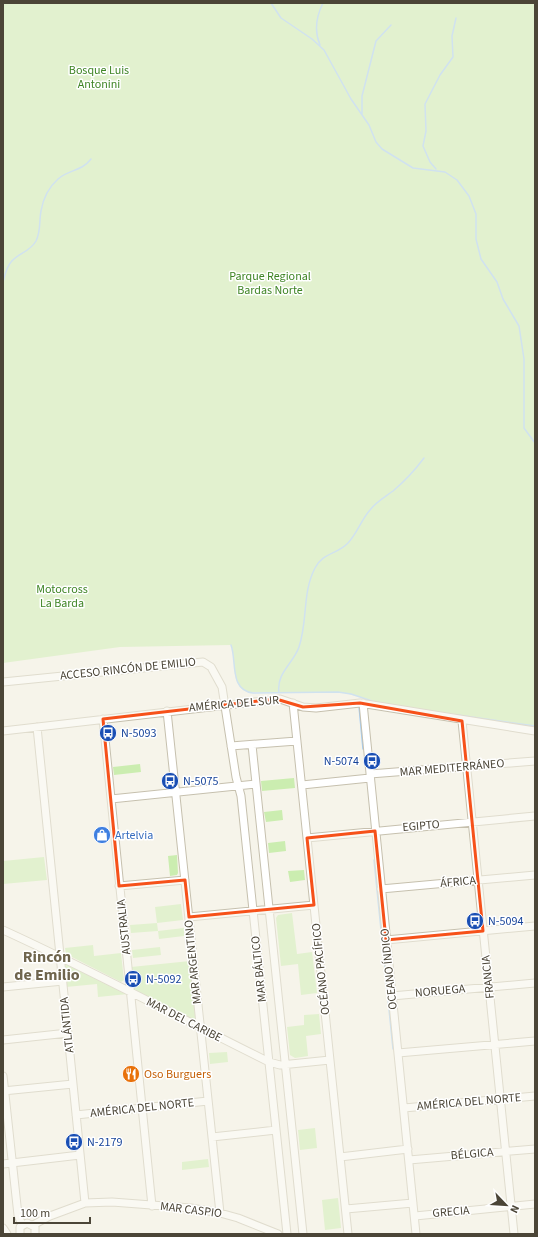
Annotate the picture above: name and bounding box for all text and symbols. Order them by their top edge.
park label: Bosque Luis Antonini [69,62,129,93]
park label: Parque Regional Bardas Norte [229,268,311,299]
park label: Motocross La Barda [36,581,88,612]
street label: ACCESO RINCÓN DE EMILIO [59,653,197,685]
street label: AMÉRICA DEL SUR [188,692,280,716]
bus stop icon: N-5093 [98,723,118,743]
place label: N-5093 [121,725,156,742]
bus stop icon: N-5074 [362,751,382,771]
place label: N-5074 [324,753,359,770]
street label: MAR MEDITERRÁNEO [399,755,505,781]
bus stop icon: N-5075 [160,771,180,791]
place label: N-5075 [183,773,218,790]
street label: EGIPTO [402,816,440,836]
shop icon: Artelvia [92,825,112,845]
place label: Artelvia [115,827,153,844]
street label: ÁFRICA [439,872,477,892]
street label: AUSTRALIA [113,898,135,955]
bus stop icon: N-5094 [465,911,485,931]
place label: N-5094 [488,913,523,930]
street label: MAR ARGENTINO [180,919,206,1005]
street label: OCÉANO PACÍFICO [308,922,334,1016]
street label: OCEANO ÍNDICO [376,927,402,1011]
street label: MAR BÁLTICO [247,935,271,1003]
district label: Rincón de Emilio [14,946,80,986]
street label: FRANCIA [477,954,499,1000]
bus stop icon: N-5092 [123,969,143,989]
place label: N-5092 [146,971,181,988]
street label: NORUEGA [414,980,466,1002]
street label: MAR DEL CARIBE [143,994,225,1046]
street label: ATLÁNTIDA [56,996,78,1054]
restaurant icon: Oso Burguers [121,1064,141,1084]
place label: Oso Burguers [144,1066,211,1083]
street label: AMÉRICA DEL NORTE [416,1089,522,1115]
street label: AMÉRICA DEL NORTE [89,1094,195,1122]
bus stop icon: N-2179 [64,1132,84,1152]
place label: N-2179 [87,1134,122,1151]
street label: BÉLGICA [450,1144,495,1164]
north arrow [486,1185,526,1225]
street label: MAR CASPIO [159,1198,223,1222]
scale bar [14,1199,90,1225]
street label: GRECIA [432,1202,471,1222]
text: N [506,1203,523,1216]
text: 100 m [20,1205,50,1222]

